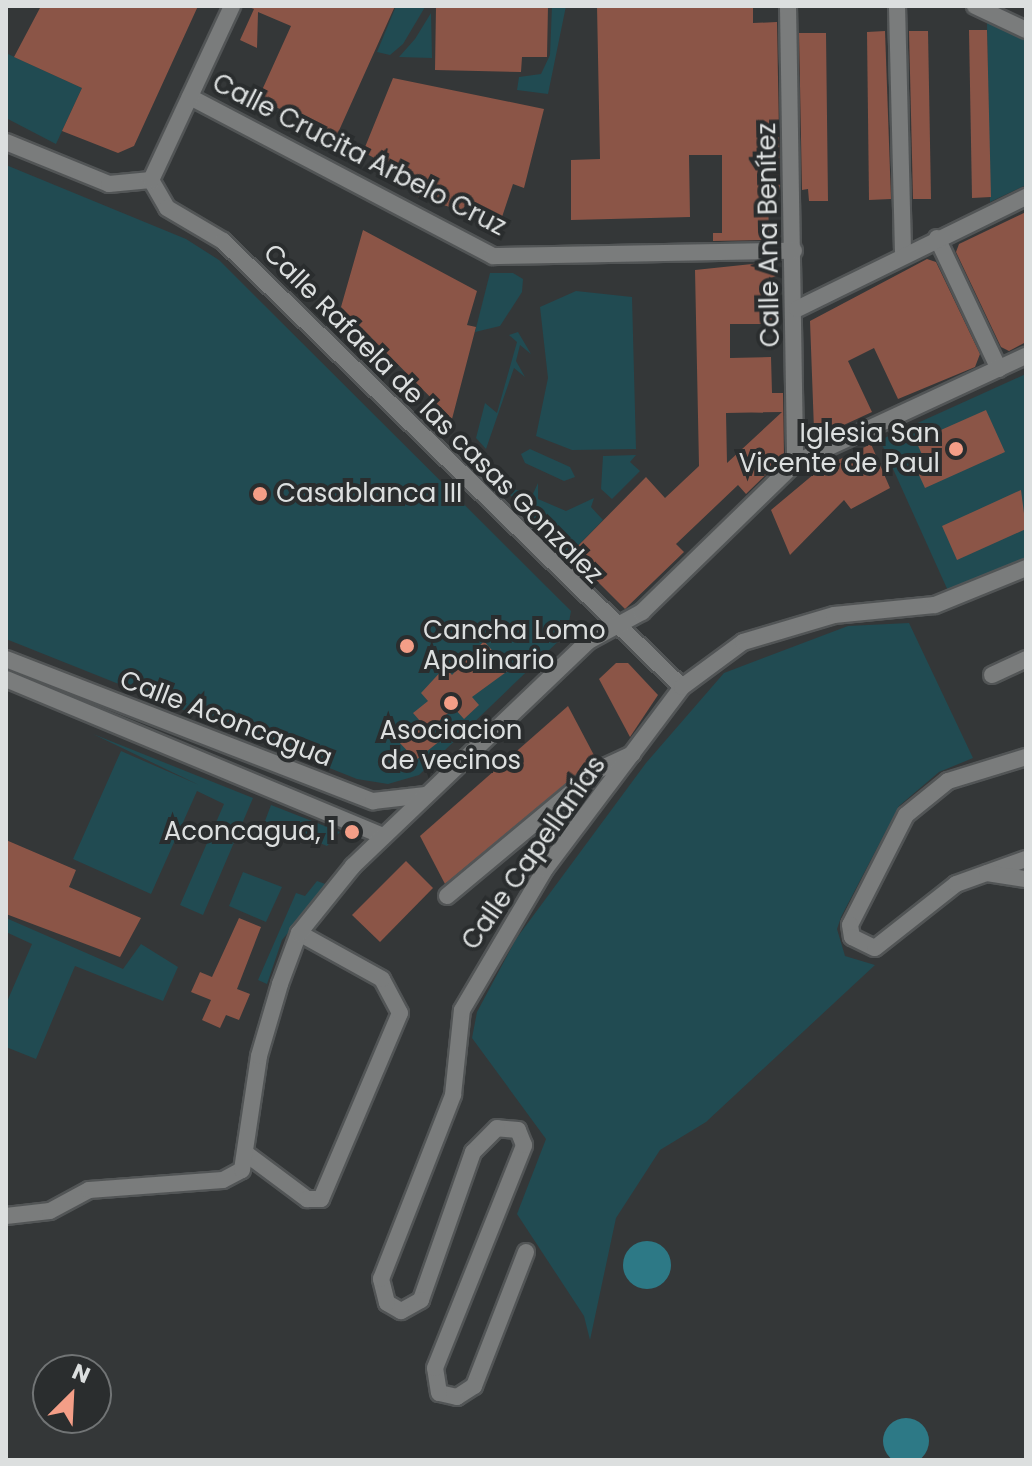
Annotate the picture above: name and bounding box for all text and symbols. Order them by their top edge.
street label: Calle Crucita Arbelo Cruz [207,67,511,243]
street label: Calle Ana Benítez [751,122,787,348]
street label: Calle Rafaela de las casas Gonzalez [257,238,609,590]
place label: Iglesia San Vicente de Paul [739,418,940,480]
marker: Iglesia San Vicente de Paul [947,440,965,458]
place label: Casablanca III [276,478,462,510]
marker: Casablanca III [251,485,269,503]
place label: Cancha Lomo Apolinario [423,615,606,676]
marker: Cancha Lomo Apolinario [398,637,416,655]
street label: Calle Aconcagua [115,664,337,774]
marker: Asociacion de vecinos [442,694,460,712]
place label: Asociacion de vecinos [380,715,522,776]
street label: Calle Capellanías [455,750,613,956]
place label: Aconcagua, 1 [164,816,336,848]
marker: Aconcagua, 1 [343,823,361,841]
north arrow [32,1354,112,1434]
text: N [67,1356,95,1391]

